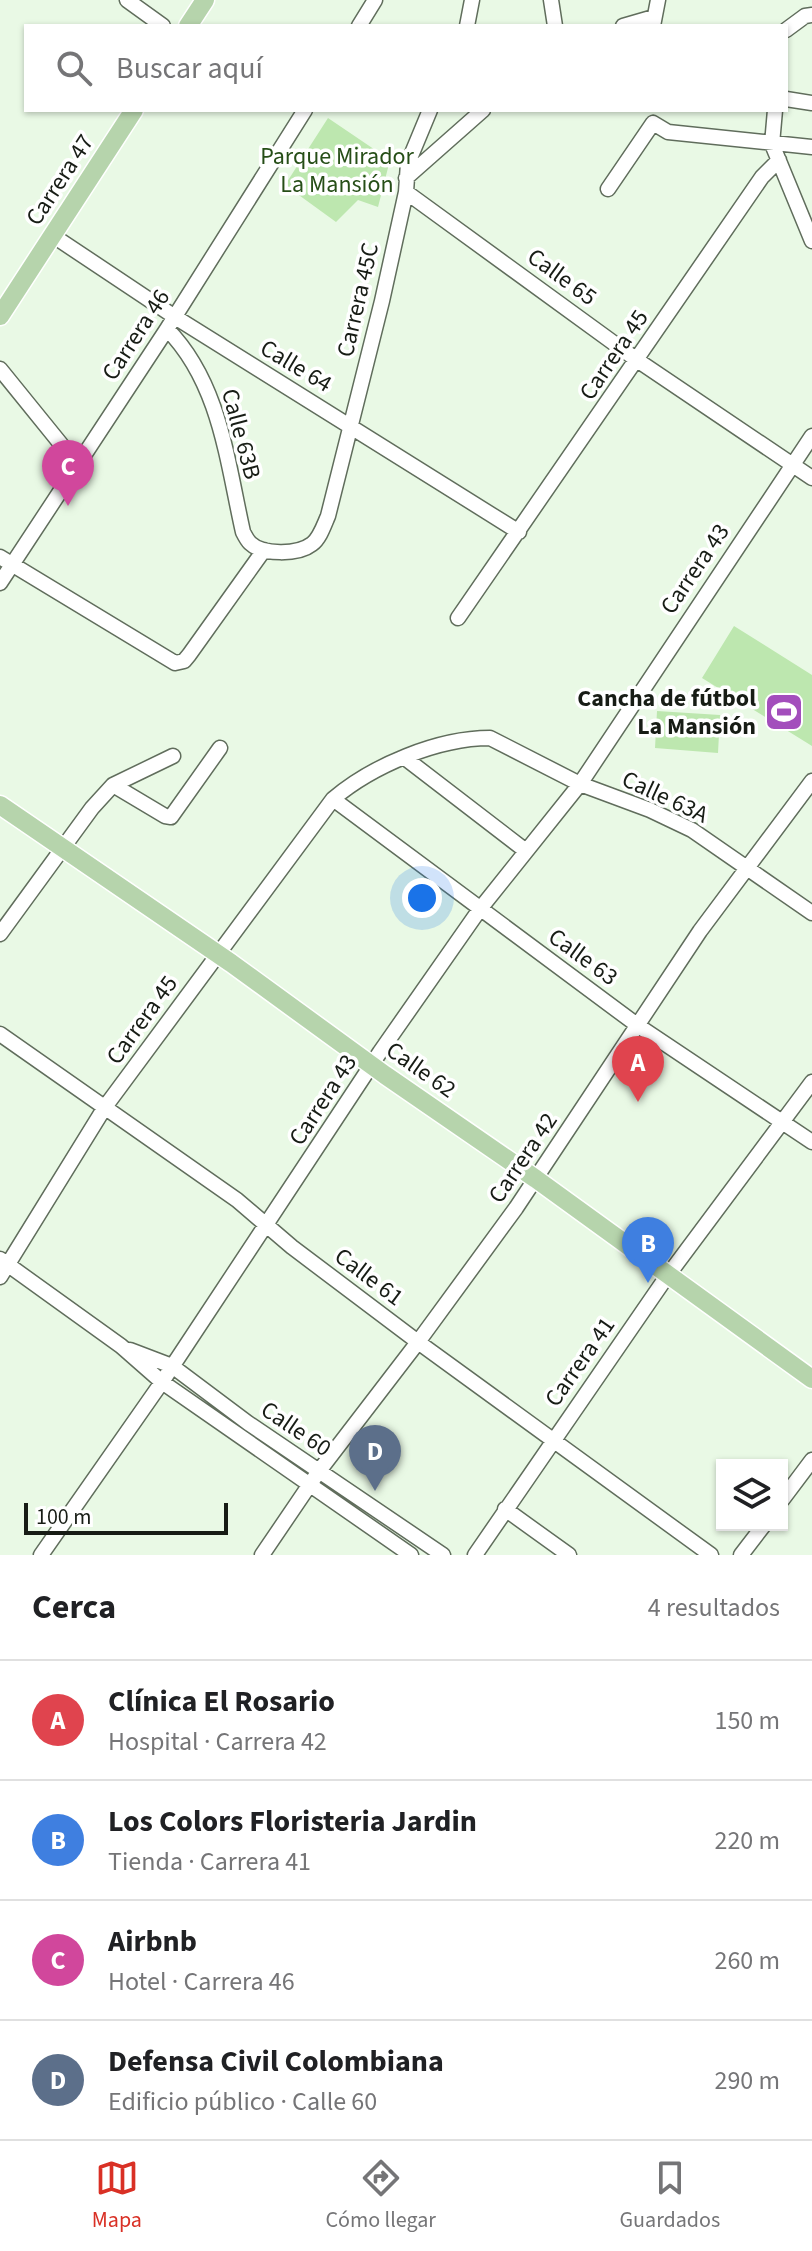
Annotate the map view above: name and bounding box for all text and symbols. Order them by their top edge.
search box [24,24,788,112]
icon: search [52,46,96,90]
text: Buscar aquí [116,47,263,90]
street label: Carrera 47 [17,127,103,233]
park label: Parque Mirador La Mansión [260,139,415,202]
street label: Carrera 45C [328,239,388,361]
street label: Calle 65 [520,240,604,314]
street label: Carrera 46 [93,282,179,388]
street label: Carrera 45 [571,303,657,407]
street label: Calle 64 [253,331,339,401]
street label: Calle 63B [212,385,270,483]
pin: C [42,440,94,506]
street label: Carrera 43 [652,517,738,621]
place label: Cancha de fútbol La Mansión [577,681,756,744]
sports icon: Cancha de fútbol La Mansión [763,691,805,733]
street label: Calle 63A [616,762,714,832]
your location [402,878,442,918]
street label: Calle 63 [541,920,625,994]
street label: Carrera 45 [98,968,186,1072]
street label: Calle 62 [379,1033,463,1107]
pin: A [612,1036,664,1102]
street label: Carrera 43 [280,1047,366,1153]
street label: Carrera 42 [480,1106,566,1210]
pin: B [622,1217,674,1283]
street label: Calle 61 [327,1239,411,1315]
street label: Carrera 41 [536,1310,624,1414]
street label: Calle 60 [254,1393,338,1465]
pin: D [349,1425,401,1491]
map controls [716,1459,788,1531]
button: layers [716,1459,788,1531]
scale bar [24,1499,228,1535]
text: 100 m [36,1501,91,1533]
text: Cerca [32,1583,116,1632]
text: 4 resultados [648,1589,780,1626]
text: Clínica El Rosario [108,1680,335,1723]
text: A [51,1702,65,1739]
text: 150 m [714,1702,780,1739]
text: Hospital · Carrera 42 [108,1723,327,1760]
text: Los Colors Floristeria Jardin [108,1800,477,1843]
text: B [50,1822,66,1859]
text: 220 m [714,1822,780,1859]
text: Tienda · Carrera 41 [108,1843,311,1880]
text: Airbnb [108,1920,197,1963]
text: C [50,1942,66,1979]
text: 260 m [714,1942,780,1979]
text: Hotel · Carrera 46 [108,1963,295,2000]
text: Defensa Civil Colombiana [108,2040,444,2083]
text: D [50,2062,66,2099]
text: 290 m [714,2062,780,2099]
text: Edificio público · Calle 60 [108,2083,377,2120]
tab: Mapa [92,2156,142,2236]
tab: Cómo llegar [325,2156,436,2236]
tab: Guardados [620,2156,720,2236]

